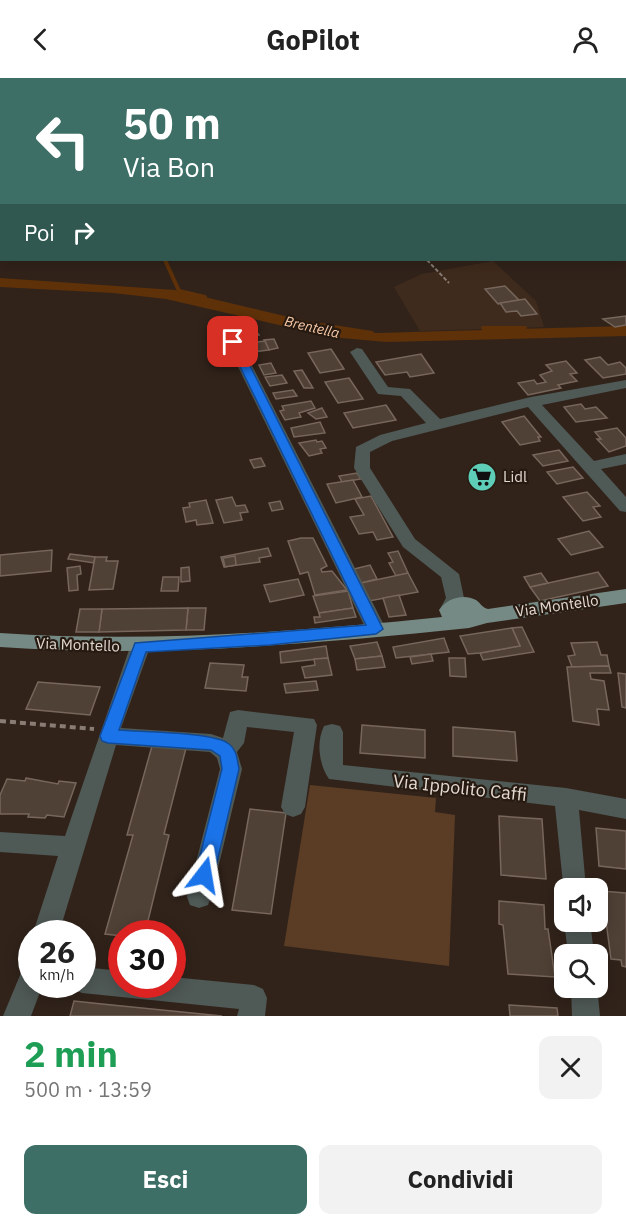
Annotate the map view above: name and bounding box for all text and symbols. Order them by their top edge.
text: GoPilot [266,22,360,57]
icon: back [24,23,57,56]
icon: person [569,23,602,56]
text: 50 m [123,96,221,151]
icon: left [24,102,102,180]
text: Via Bon [123,149,215,184]
icon: right [67,216,100,249]
text: Poi [24,218,55,247]
water label: Brentella [283,312,341,342]
pin [207,316,258,367]
icon: arrive [216,325,249,358]
supermarket icon: Lidl [466,461,498,493]
place label: Lidl [503,467,527,486]
street label: Via Montello [514,590,600,621]
street label: Via Montello [36,634,120,655]
street label: Via Ippolito Caffi [392,769,528,806]
position arrow [172,843,236,907]
map controls [554,878,608,998]
button: sound [554,878,608,932]
speed limit sign: 30 [108,920,186,998]
text: 26 [39,932,75,971]
button: search [554,944,608,998]
text: km/h [39,965,75,984]
text: 2 min [24,1030,118,1077]
button: close [539,1036,602,1099]
text: 500 m · 13:59 [24,1076,152,1103]
button: Esci [24,1145,307,1214]
button: Condividi [319,1145,602,1214]

